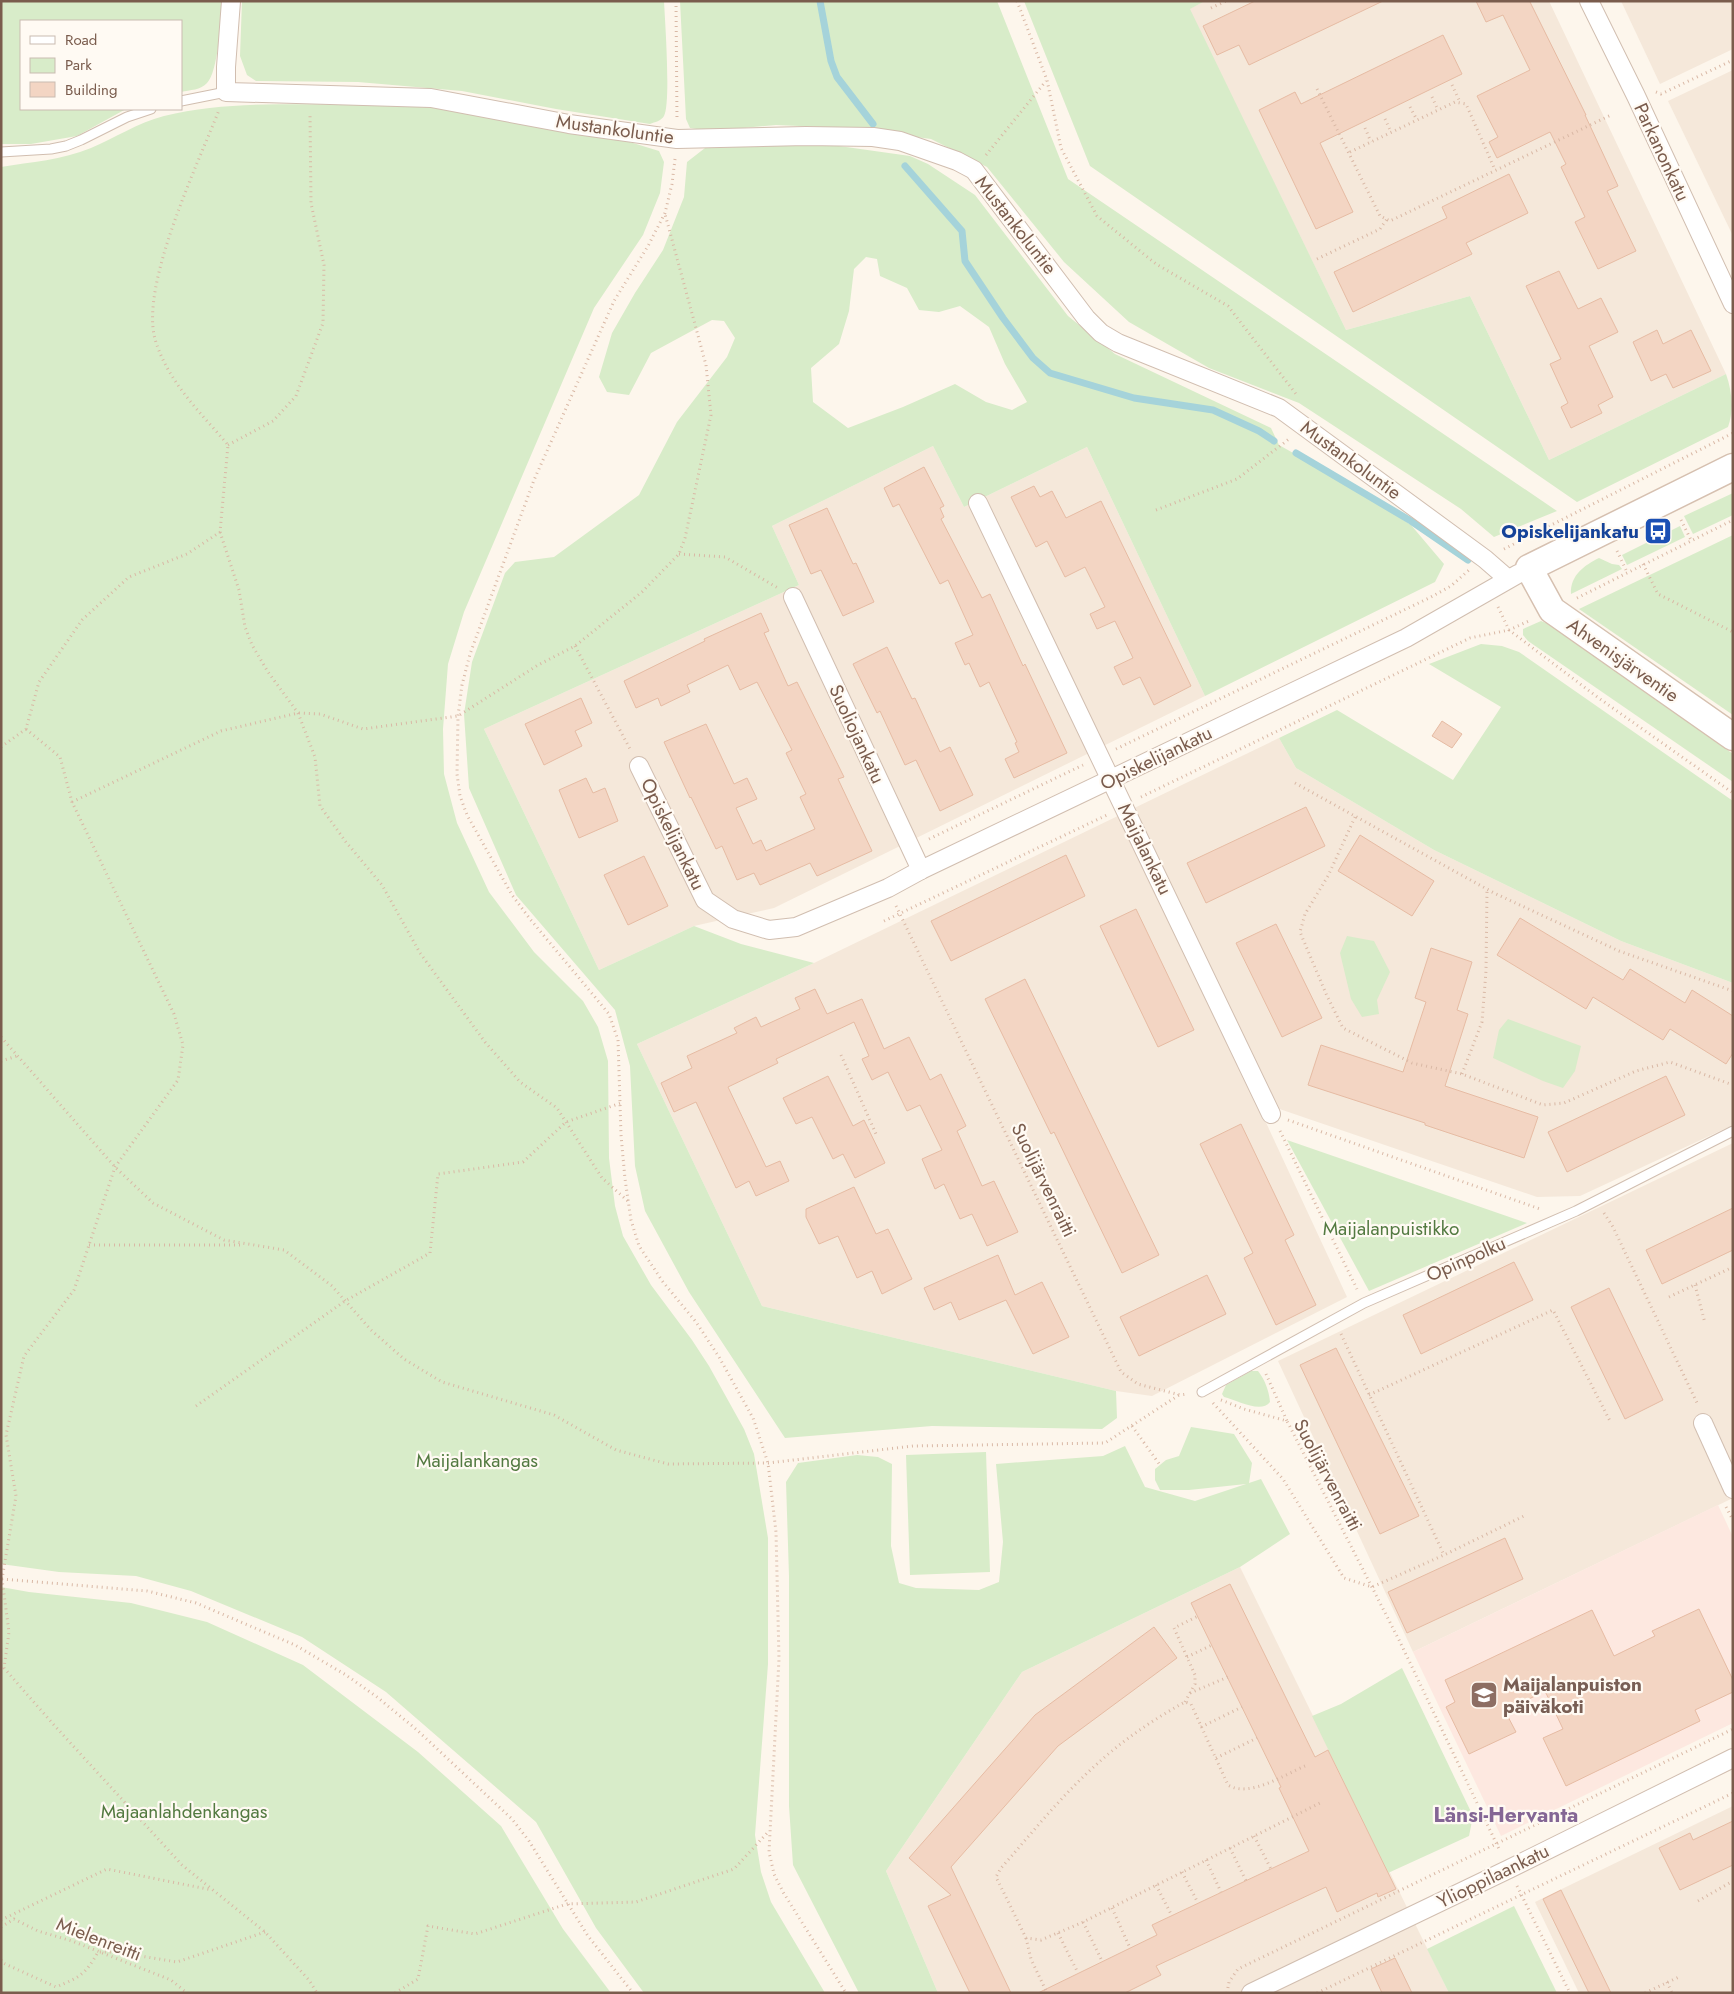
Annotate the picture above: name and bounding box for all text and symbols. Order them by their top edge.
legend [20,20,182,110]
text: Road [65,29,97,51]
text: Park [65,54,92,76]
text: Building [65,79,117,101]
street label: Parkanonkatu [1628,99,1696,205]
street label: Mustankoluntie [554,107,676,151]
street label: Mustankoluntie [969,170,1063,280]
street label: Mustankoluntie [1295,414,1407,506]
bus stop icon: Opiskelijankatu [1643,516,1673,546]
place label: Opiskelijankatu [1501,518,1639,545]
street label: Ahvenisjärventie [1562,611,1685,709]
street label: Suoliojankatu [822,680,892,788]
street label: Opiskelijankatu [1095,719,1217,797]
street label: Opiskelijankatu [634,773,712,895]
street label: Maijalankatu [1111,799,1179,899]
street label: Suolijärvenraitti [1005,1119,1083,1241]
park label: Maijalanpuistikko [1323,1215,1459,1242]
street label: Opinpolku [1422,1229,1510,1289]
street label: Suolijärvenraitti [1287,1414,1369,1536]
park label: Maijalankangas [416,1447,538,1474]
place label: Maijalanpuiston päiväkoti [1503,1671,1642,1720]
school or university icon: Maijalanpuiston päiväkoti [1469,1680,1499,1710]
park label: Majaanlahdenkangas [101,1798,268,1825]
district label: Länsi-Hervanta [1434,1800,1578,1830]
street label: Ylioppilaankatu [1432,1837,1554,1915]
street label: Mielenreitti [52,1910,146,1968]

